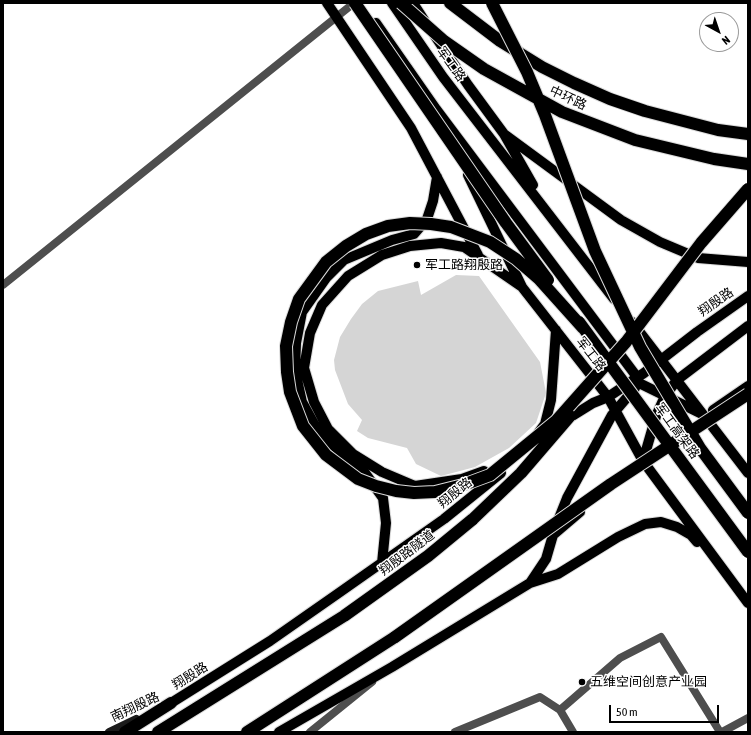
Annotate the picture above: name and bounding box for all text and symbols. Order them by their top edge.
north arrow [699,12,739,52]
text: N [720,34,732,47]
street label: 军工路 [433,44,469,84]
street label: 中环路 [547,83,589,113]
place label: 军工路翔殷路 [425,257,503,273]
marker: 军工路翔殷路 [412,260,422,270]
street label: 翔殷路 [696,284,736,320]
street label: 军工路 [573,334,609,374]
street label: 军工高架路 [652,400,702,462]
street label: 翔殷路 [435,475,475,511]
street label: 翔殷路隧道 [376,527,438,579]
street label: 翔殷路 [169,659,211,693]
place label: 五维空间创意产业园 [590,674,707,690]
marker: 五维空间创意产业园 [577,677,587,687]
street label: 南翔殷路 [108,689,162,725]
scale bar [611,697,721,723]
text: 50 m [616,705,638,719]

